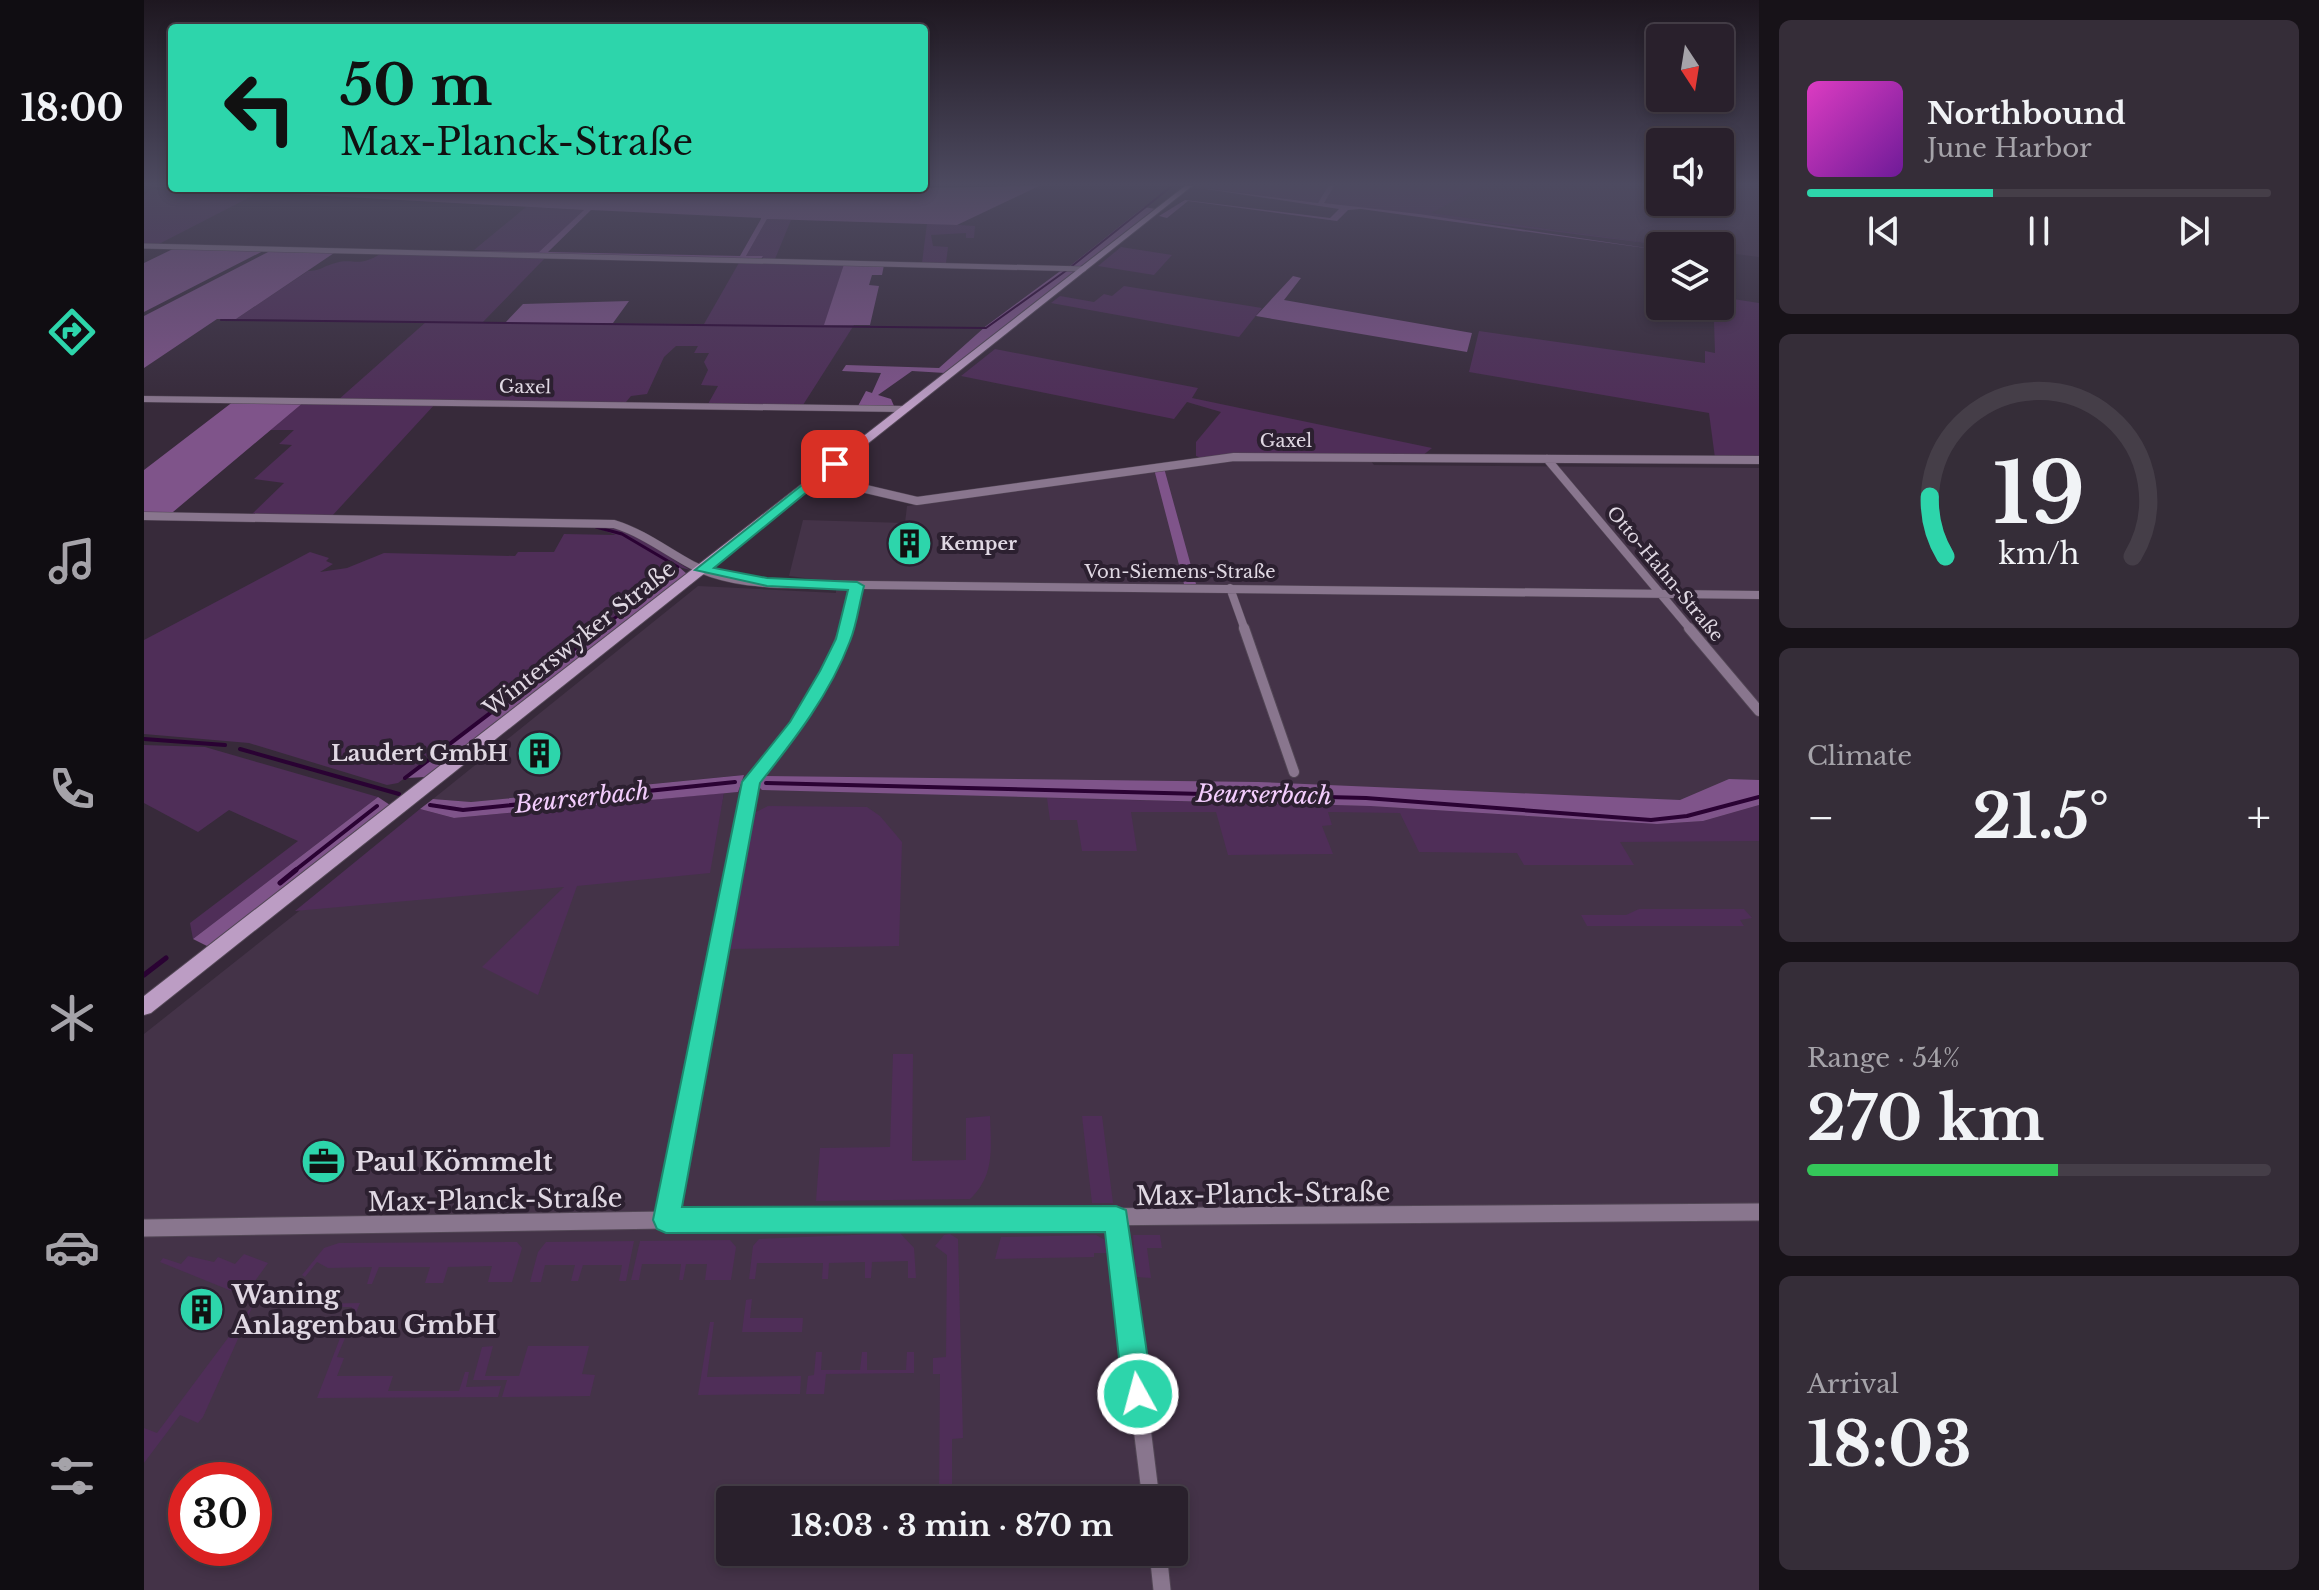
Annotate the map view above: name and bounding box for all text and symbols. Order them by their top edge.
north arrow [1646,24,1734,112]
map controls [1646,24,1734,320]
text: 50 m [340,51,492,120]
icon: left [208,56,312,160]
text: 18:00 [20,86,124,131]
text: Northbound [1927,95,2126,132]
text: Max-Planck-Straße [340,120,693,165]
button: sound [1646,128,1734,216]
text: June Harbor [1927,132,2092,164]
icon: previous [1862,209,1906,253]
icon: pause [2017,209,2061,253]
icon: next [2172,209,2216,253]
button: layers [1646,232,1734,320]
icon: directions [44,304,100,360]
street label: Gaxel [499,376,552,398]
pin [801,430,869,498]
street label: Gaxel [1260,430,1312,452]
icon: arrive [813,442,857,486]
text: 19 [1993,442,2085,545]
street label: Otto-Hahn-Straße [1602,502,1728,646]
building icon: Kemper [885,520,933,568]
icon: music [44,533,100,589]
place label: Kemper [940,533,1017,555]
text: km/h [1998,536,2080,572]
street label: Winterswyker Straße [477,555,681,722]
street label: Von-Siemens-Straße [1083,561,1276,583]
building icon: Laudert GmbH [515,729,563,777]
place label: Laudert GmbH [331,740,508,767]
text: Climate [1807,740,1912,772]
icon: phone [44,761,100,817]
water label: Beurserbach [512,776,651,819]
water label: Beurserbach [1195,779,1332,810]
text: 21.5° [1973,780,2109,854]
text: − [1807,790,1835,845]
text: + [2247,790,2271,845]
icon: climate [44,990,100,1046]
text: Range · 54% [1807,1042,1960,1074]
text: 270 km [1807,1082,2044,1156]
office icon: Paul Kömmelt [300,1138,348,1186]
place label: Paul Kömmelt [355,1146,553,1178]
street label: Max-Planck-Straße [1135,1176,1391,1212]
street label: Max-Planck-Straße [367,1182,623,1218]
icon: car [44,1219,100,1275]
place label: Waning Anlagenbau GmbH [231,1279,497,1341]
building icon: Waning Anlagenbau GmbH [177,1286,225,1334]
position arrow [1096,1352,1180,1436]
text: Arrival [1807,1368,1899,1400]
text: 18:03 [1807,1408,1972,1482]
icon: filters [44,1448,100,1504]
speed limit sign: 30 [168,1462,272,1566]
text: 18:03 · 3 min · 870 m [791,1507,1113,1544]

